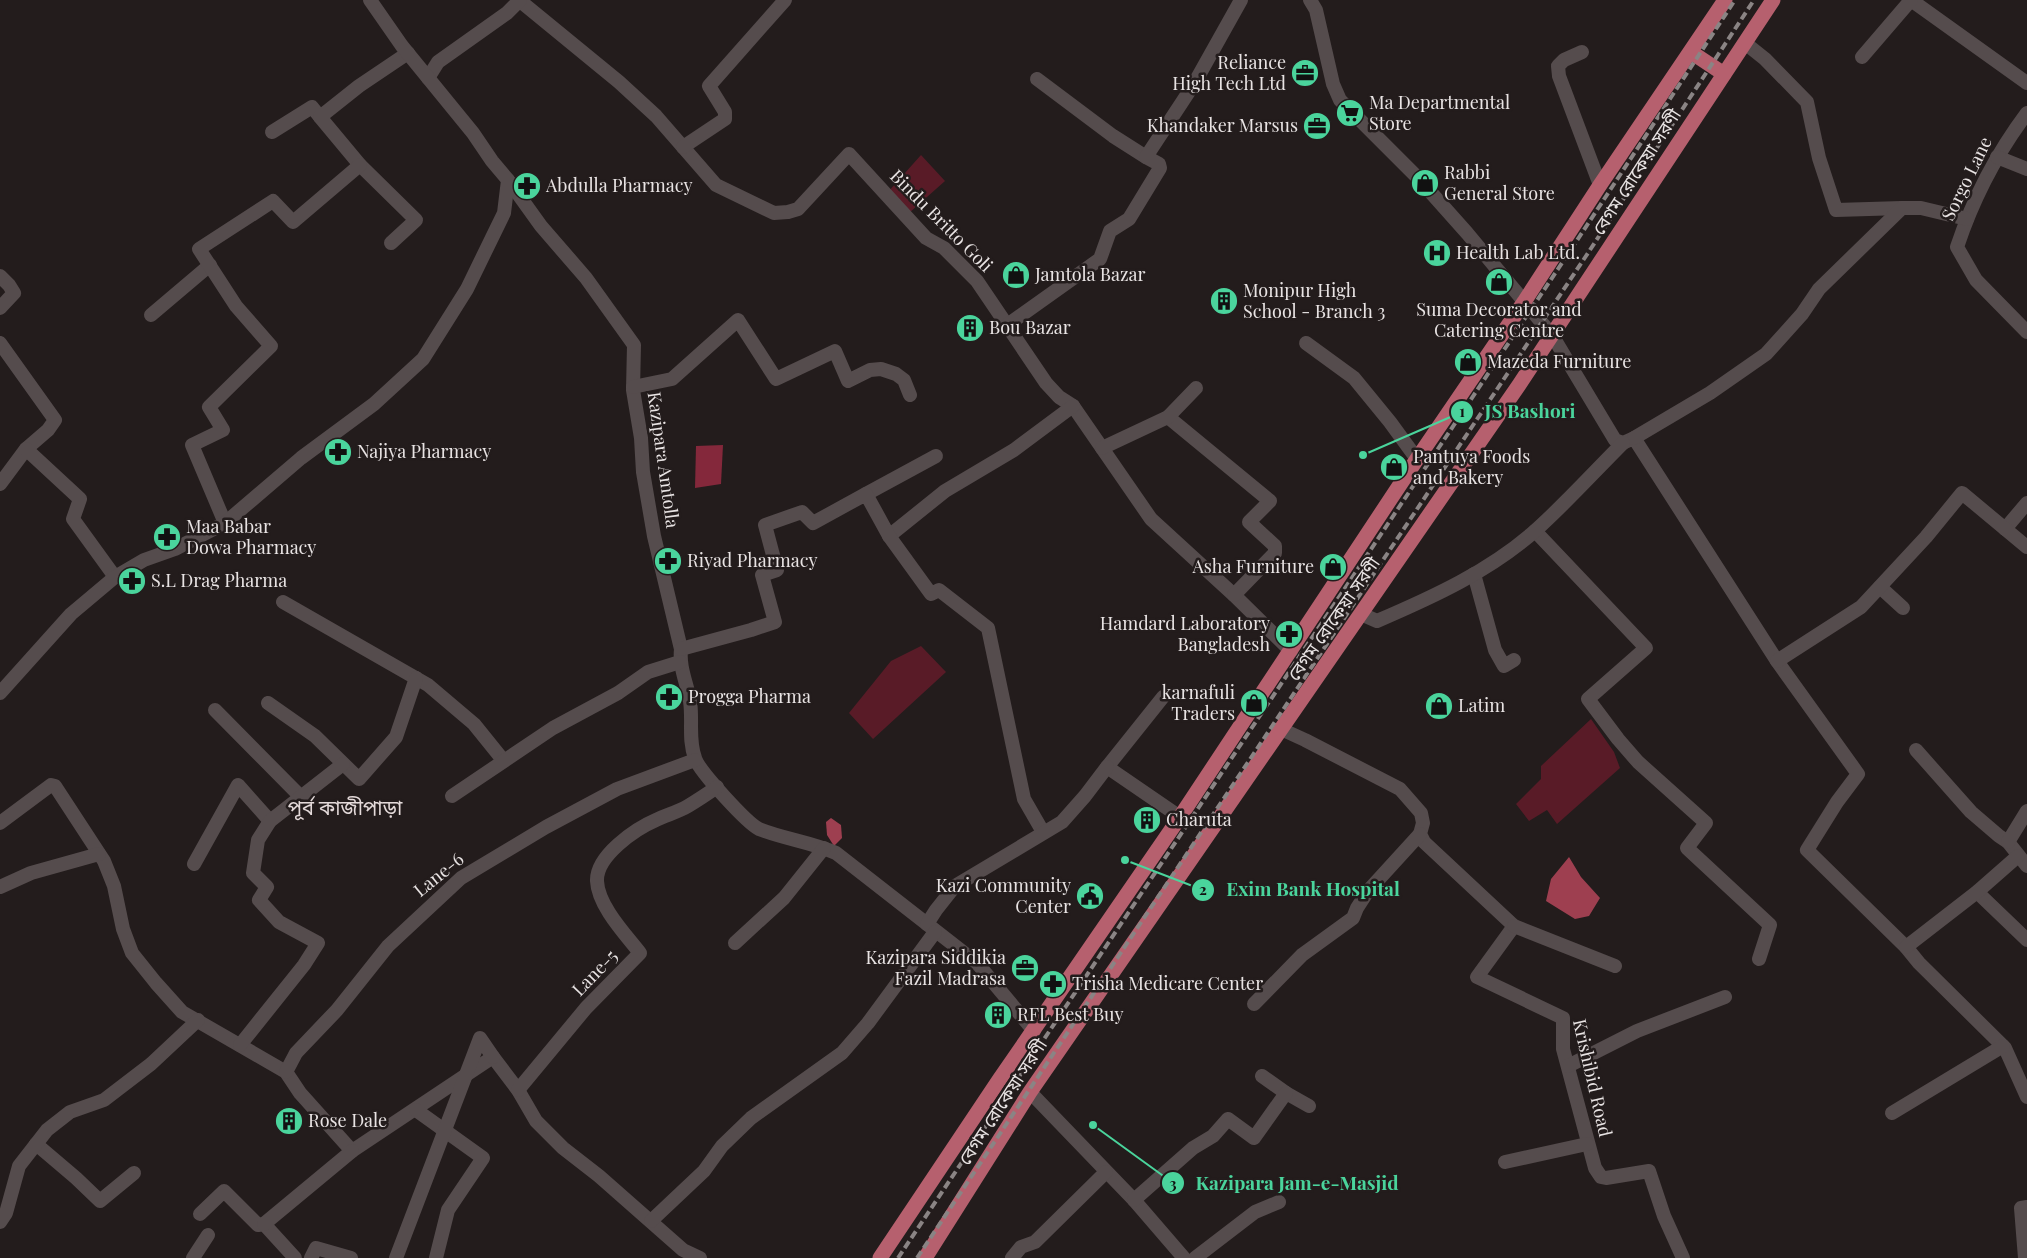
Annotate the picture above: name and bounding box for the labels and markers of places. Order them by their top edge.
place label: Reliance High Tech Ltd [1172,50,1287,95]
office icon: Reliance High Tech Ltd [1290,58,1320,88]
place label: Ma Departmental Store [1369,90,1510,135]
supermarket icon: Ma Departmental Store [1335,98,1365,128]
office icon: Khandaker Marsus [1302,111,1332,141]
place label: Khandaker Marsus [1147,113,1298,137]
place label: Rabbi General Store [1444,160,1555,205]
shop icon: Rabbi General Store [1410,168,1440,198]
pharmacy icon: Abdulla Pharmacy [512,171,542,201]
place label: Abdulla Pharmacy [545,173,693,197]
hospital icon: Health Lab Ltd. [1422,238,1452,268]
place label: Health Lab Ltd. [1456,240,1580,264]
shop icon: Jamtola Bazar [1001,260,1031,290]
place label: Jamtola Bazar [1034,262,1146,286]
shop icon: Suma Decorator and Catering Centre [1484,267,1514,297]
place label: Monipur High School - Branch 3 [1243,278,1385,323]
building icon: Monipur High School - Branch 3 [1209,286,1239,316]
place label: Suma Decorator and Catering Centre [1416,297,1582,342]
building icon: Bou Bazar [955,313,985,343]
place label: Bou Bazar [989,315,1071,339]
shop icon: Mazeda Furniture [1453,347,1483,377]
place label: Mazeda Furniture [1487,349,1631,373]
callout: JS Bashori [1450,395,1586,429]
pharmacy icon: Najiya Pharmacy [323,437,353,467]
place label: Najiya Pharmacy [357,439,491,463]
place label: Pantuya Foods and Bakery [1413,444,1530,489]
shop icon: Pantuya Foods and Bakery [1379,452,1409,482]
place label: Maa Babar Dowa Pharmacy [186,514,316,559]
pharmacy icon: Maa Babar Dowa Pharmacy [152,522,182,552]
pharmacy icon: Riyad Pharmacy [653,546,683,576]
place label: Riyad Pharmacy [687,548,818,572]
shop icon: Asha Furniture [1318,552,1348,582]
place label: Asha Furniture [1191,554,1314,578]
pharmacy icon: S.L Drag Pharma [117,566,147,596]
place label: S.L Drag Pharma [151,568,287,592]
place label: Hamdard Laboratory Bangladesh [1100,611,1270,656]
pharmacy icon: Hamdard Laboratory Bangladesh [1274,619,1304,649]
place label: karnafuli Traders [1162,680,1235,725]
pharmacy icon: Progga Pharma [654,682,684,712]
place label: Progga Pharma [688,684,811,708]
shop icon: karnafuli Traders [1239,688,1269,718]
shop icon: Latim [1424,691,1454,721]
place label: Latim [1458,693,1505,717]
building icon: Charuta [1132,805,1162,835]
place label: Charuta [1166,807,1232,831]
place label: Kazi Community Center [936,873,1071,918]
callout: Exim Bank Hospital [1191,873,1410,907]
public building icon: Kazi Community Center [1075,881,1105,911]
place label: Kazipara Siddikia Fazil Madrasa [865,945,1006,990]
office icon: Kazipara Siddikia Fazil Madrasa [1010,953,1040,983]
pharmacy icon: Trisha Medicare Center [1038,969,1068,999]
place label: Trisha Medicare Center [1072,971,1263,995]
building icon: RFL Best Buy [983,1000,1013,1030]
place label: RFL Best Buy [1017,1002,1124,1026]
building icon: Rose Dale [274,1106,304,1136]
place label: Rose Dale [308,1108,387,1132]
callout: Kazipara Jam-e-Masjid [1161,1166,1409,1200]

